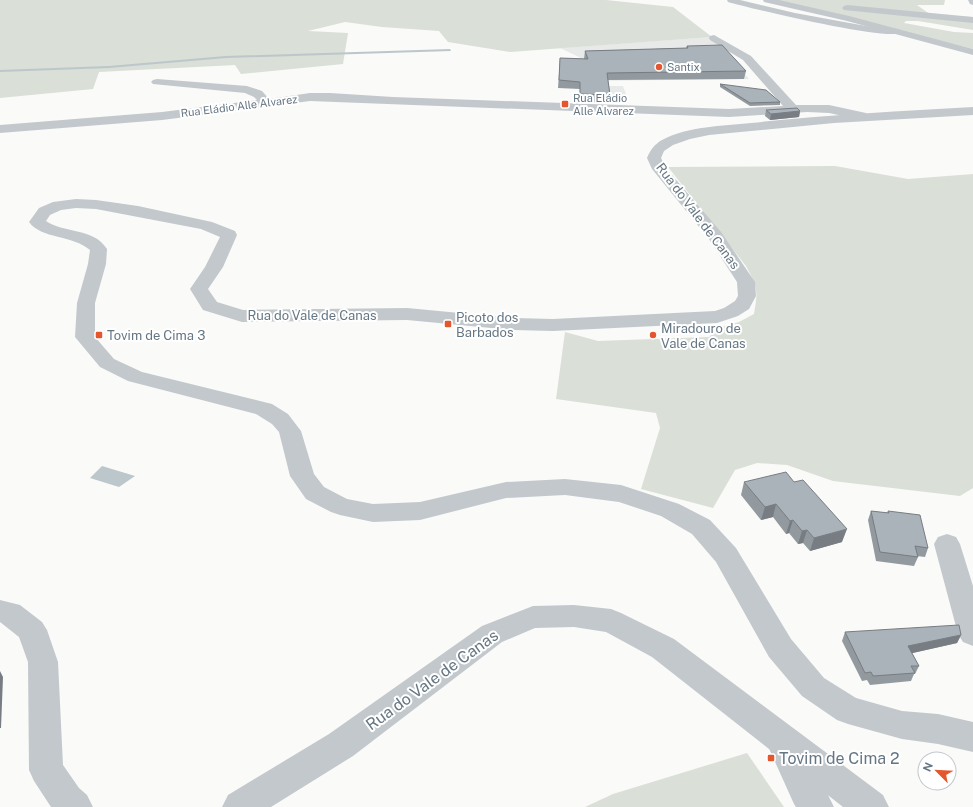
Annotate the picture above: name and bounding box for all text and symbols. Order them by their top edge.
place label: Santix [667,61,700,73]
marker: Santix [654,62,664,72]
place label: Rua Eládio Alle Alvarez [573,92,634,117]
street label: Rua Eládio Alle Alvarez [180,93,298,119]
marker: Rua Eládio Alle Alvarez [560,99,570,109]
street label: Rua do Vale de Canas [653,160,743,272]
street label: Rua do Vale de Canas [248,308,376,323]
place label: Picoto dos Barbados [456,310,518,340]
marker: Picoto dos Barbados [443,319,453,329]
place label: Miradouro de Vale de Canas [661,321,746,351]
place label: Tovim de Cima 3 [107,328,205,343]
marker: Tovim de Cima 3 [94,330,104,340]
marker: Miradouro de Vale de Canas [648,330,658,340]
street label: Rua do Vale de Canas [362,626,502,734]
place label: Tovim de Cima 2 [779,749,899,768]
north arrow [917,751,957,791]
marker: Tovim de Cima 2 [766,753,776,763]
text: N [921,761,935,773]

